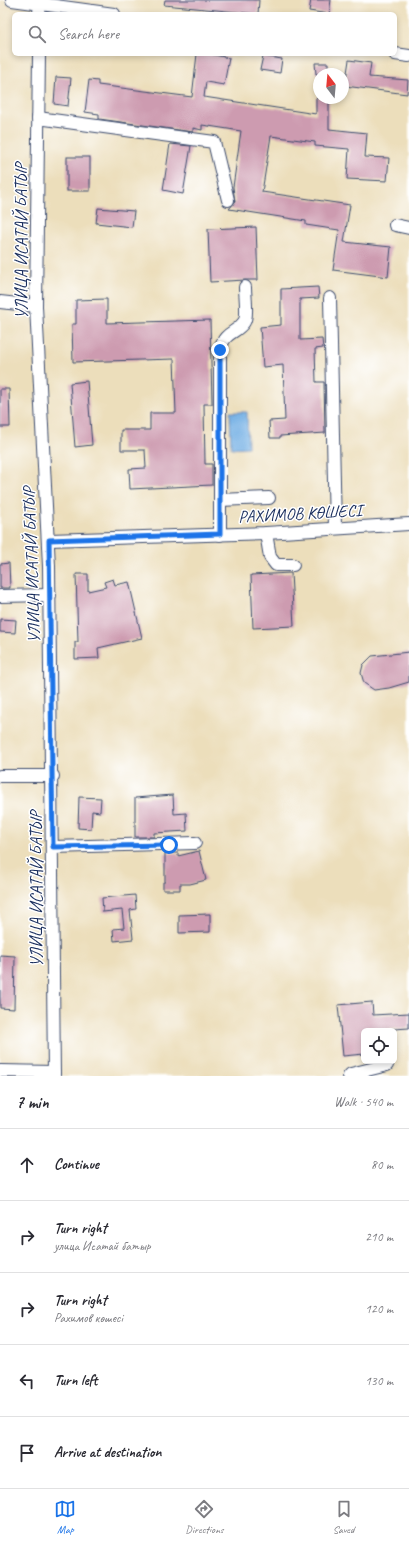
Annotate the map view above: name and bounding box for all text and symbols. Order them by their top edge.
search box [12,12,397,56]
icon: search [26,23,48,45]
text: Search here [58,25,119,44]
north arrow [313,68,349,104]
street label: УЛИЦА ИСАТАЙ БАТЫР [11,161,32,319]
route end [211,341,229,359]
street label: УЛИЦА ИСАТАЙ БАТЫР [18,485,45,643]
street label: РАХИМОВ КӨШЕСІ [238,500,366,527]
street label: УЛИЦА ИСАТАЙ БАТЫР [26,809,47,967]
route start [160,836,178,854]
map controls [361,1028,397,1064]
button: locate [361,1028,397,1064]
text: 7 min [16,1092,49,1113]
text: Walk · 540 m [334,1094,393,1110]
icon: ahead [16,1154,38,1176]
text: Continue [54,1155,99,1174]
text: 80 m [371,1157,393,1173]
text: Turn right [54,1219,107,1238]
icon: right [16,1226,38,1248]
text: 210 m [365,1229,393,1245]
text: улица Исатай батыр [54,1238,151,1254]
text: Turn right [54,1291,107,1310]
icon: right [16,1298,38,1320]
text: 120 m [365,1301,393,1317]
text: Рахимов көшесі [54,1310,123,1326]
icon: left [16,1370,38,1392]
text: Turn left [54,1371,97,1390]
text: 130 m [365,1373,393,1389]
icon: arrive [16,1442,38,1464]
text: Arrive at destination [54,1443,161,1462]
tab: Map [54,1498,76,1536]
tab: Directions [185,1498,224,1536]
tab: Saved [333,1498,355,1536]

